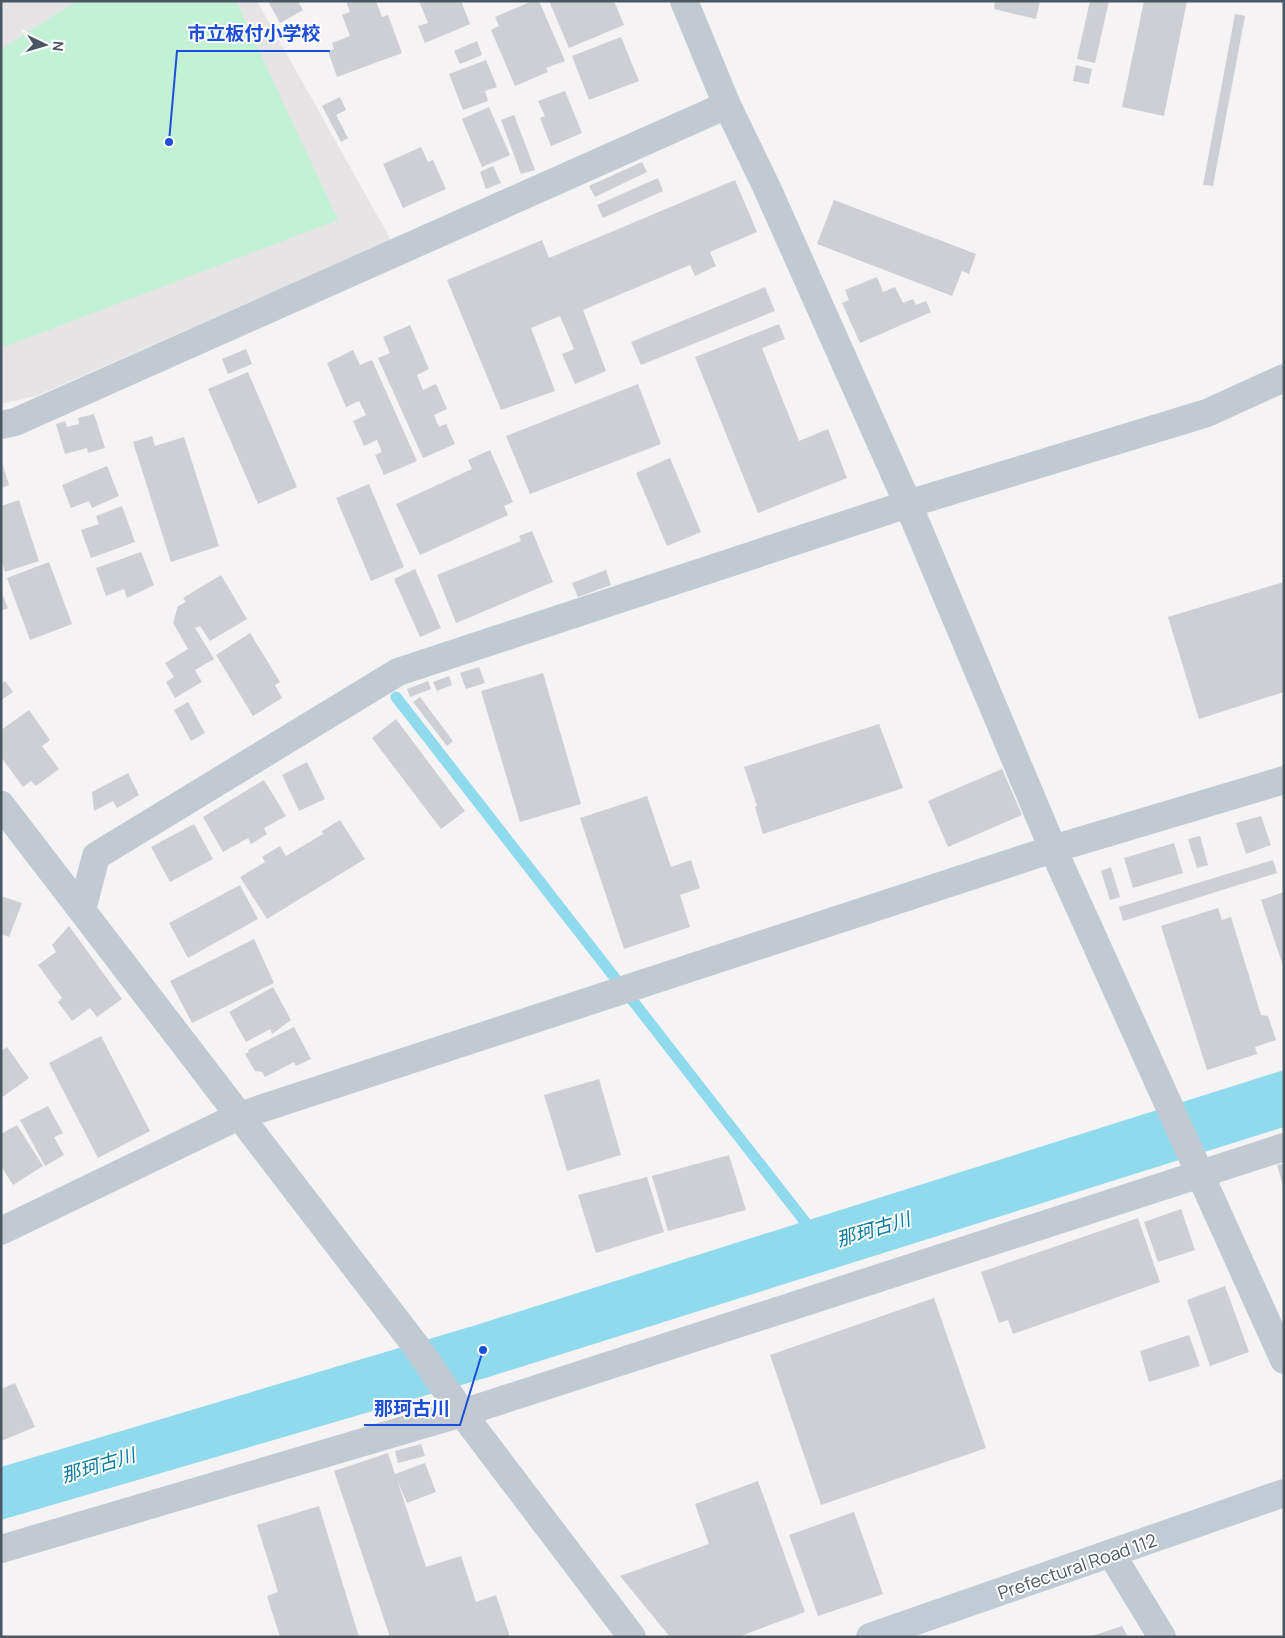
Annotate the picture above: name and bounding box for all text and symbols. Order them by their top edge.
callout: 市立板付小学校 [177,17,330,51]
north arrow [20,20,70,70]
text: 市立板付小学校 [187,20,321,46]
text: N [49,40,68,52]
water label: 那珂古川 [833,1205,915,1253]
callout: 那珂古川 [364,1391,460,1425]
text: 那珂古川 [374,1395,450,1421]
water label: 那珂古川 [58,1441,140,1489]
street label: Prefectural Road 112 [994,1528,1160,1604]

